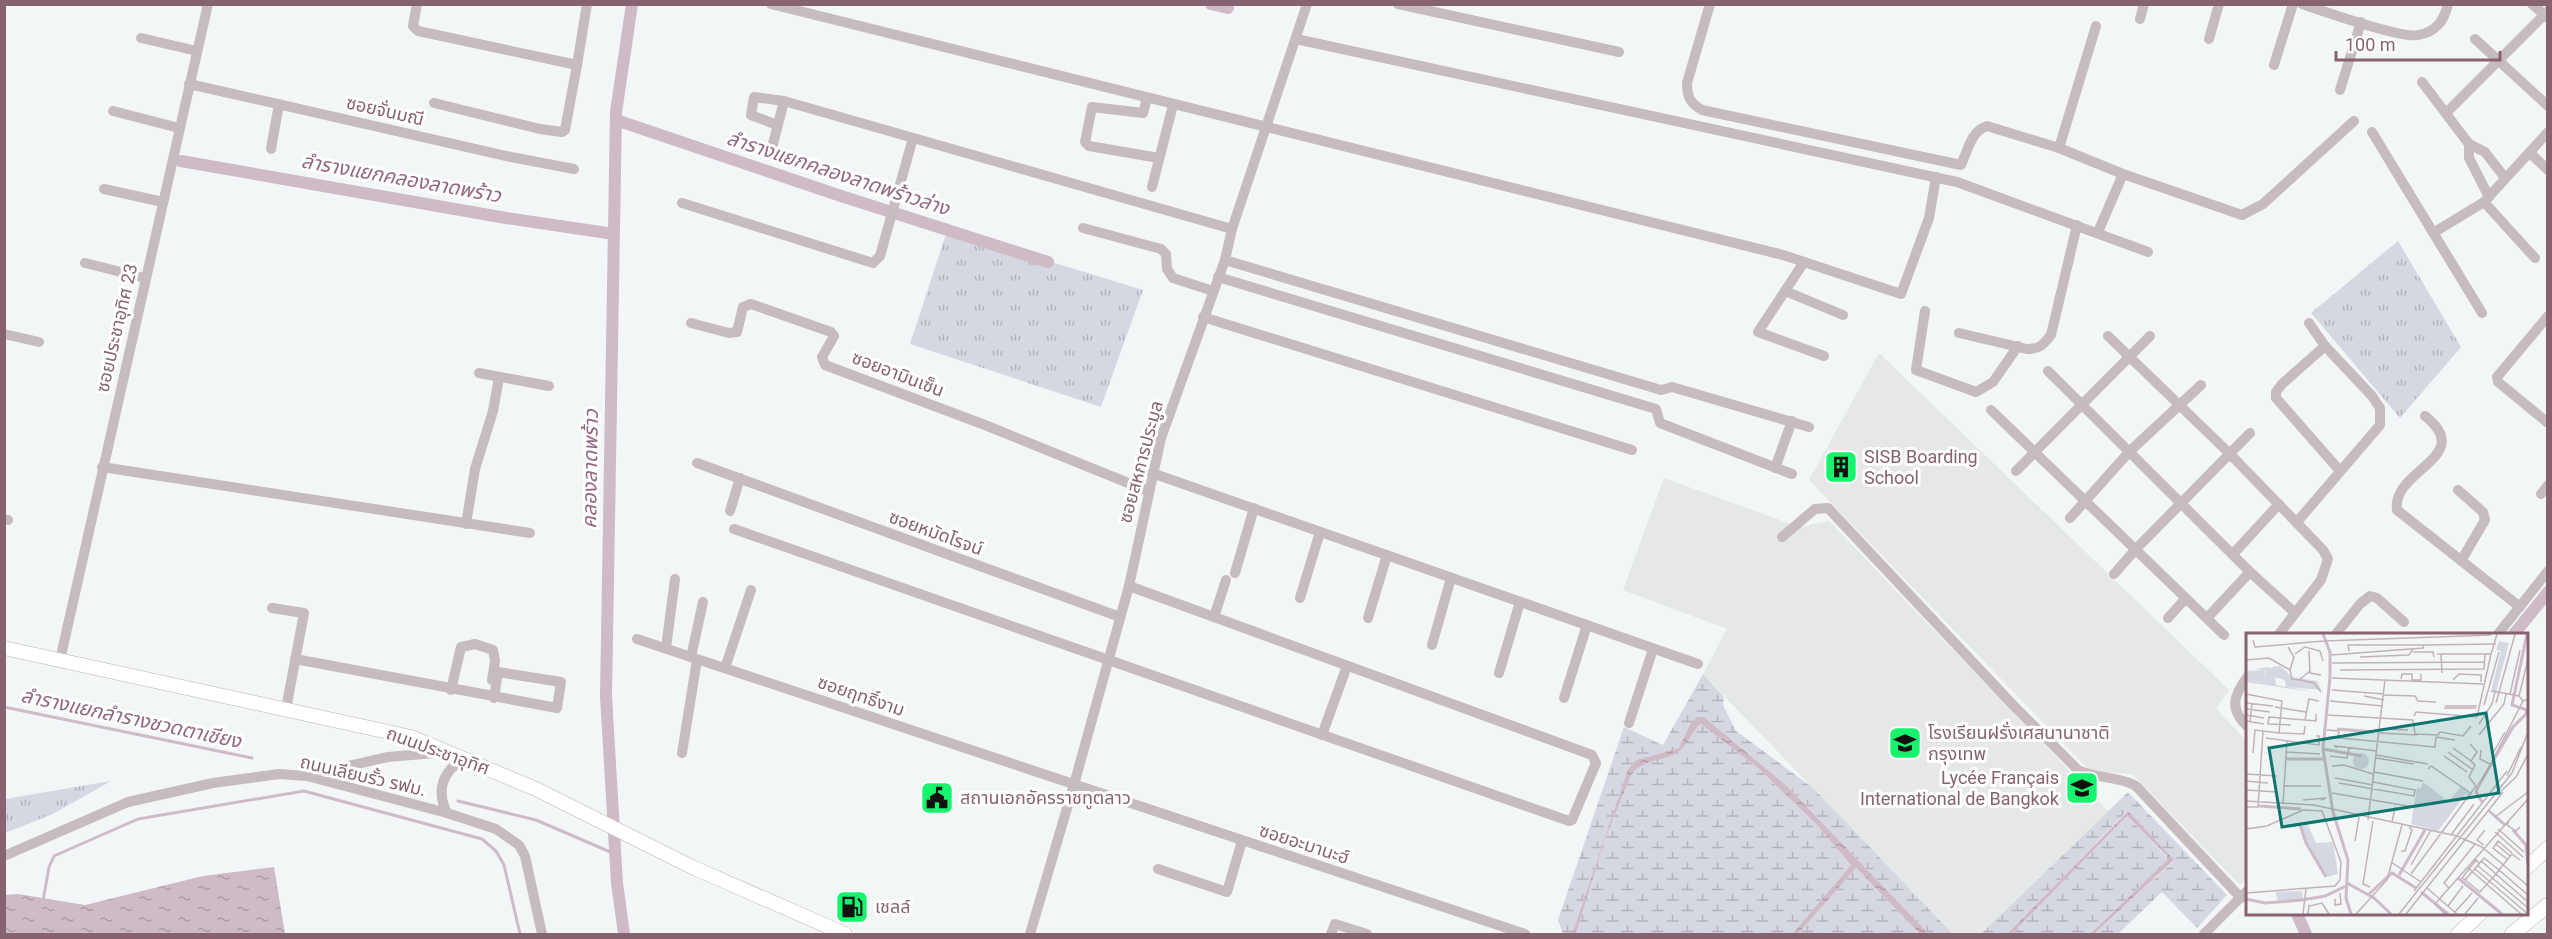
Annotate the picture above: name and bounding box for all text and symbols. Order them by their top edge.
scale bar [2336,24,2500,62]
text: 100 m [2345,34,2396,55]
street label: ซอยจั่นมณี [344,90,426,130]
water label: ลำรางแยกคลองลาดพร้าวล่าง [724,126,953,221]
water label: ลำรางแยกคลองลาดพร้าว [299,149,504,208]
street label: ซอยประชาอุทิศ 23 [92,262,142,394]
street label: ซอยอามินเซ็น [849,346,947,401]
street label: ซอยสหการประมูล [1114,398,1169,526]
water label: คลองลาดพร้าว [577,408,603,529]
place label: SISB Boarding School [1864,446,1978,488]
building icon: SISB Boarding School [1823,449,1859,485]
street label: ซอยหมัดโรจน์ [886,506,986,559]
inset map [2246,633,2528,915]
street label: ซอยฤทธิ์งาม [815,671,907,720]
water label: ลำรางแยกลำรางชวดตาเชียง [19,683,244,753]
place label: โรงเรียนฝรั่งเศสนานาชาติ กรุงเทพ [1928,721,2110,765]
street label: ถนนประชาอุทิศ [383,722,493,780]
school or university icon: โรงเรียนฝรั่งเศสนานาชาติ กรุงเทพ [1887,725,1923,761]
street label: ถนนเลียบรั้ว รฟม. [298,750,428,800]
place label: Lycée Français International de Bangkok [1860,767,2060,809]
school or university icon: Lycée Français International de Bangkok [2064,770,2100,806]
public building icon: สถานเอกอัครราชทูตลาว [919,780,955,816]
place label: สถานเอกอัครราชทูตลาว [960,787,1131,810]
street label: ซอยอะมานะฮ์ [1257,819,1352,868]
fuel station icon: เชลล์ [834,889,870,925]
place label: เชลล์ [875,896,911,917]

